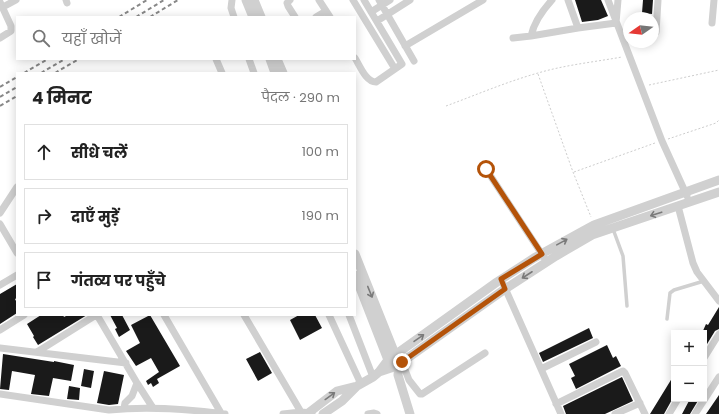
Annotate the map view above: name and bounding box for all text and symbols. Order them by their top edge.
north arrow [623,12,659,48]
search box [16,16,356,60]
icon: search [30,27,52,49]
text: यहाँ खोजें [62,28,121,49]
text: 4 मिनट [32,86,92,110]
text: पैदल · 290 m [261,88,340,107]
icon: ahead [33,141,55,163]
text: सीधे चलें [71,142,127,163]
text: 100 m [302,142,339,161]
route start [477,160,495,178]
icon: right [33,205,55,227]
text: दाएँ मुड़ें [71,206,119,227]
text: 190 m [302,206,339,225]
one-way arrow [649,211,662,218]
one-way arrow [556,238,568,246]
icon: arrive [33,269,55,291]
text: गंतव्य पर पहुँचे [71,270,166,291]
one-way arrow [521,271,532,280]
one-way arrow [366,285,374,297]
map controls [671,330,707,402]
button: + [671,330,707,366]
one-way arrow [413,333,424,342]
route end [393,353,411,371]
button: − [671,366,707,402]
one-way arrow [324,392,335,400]

